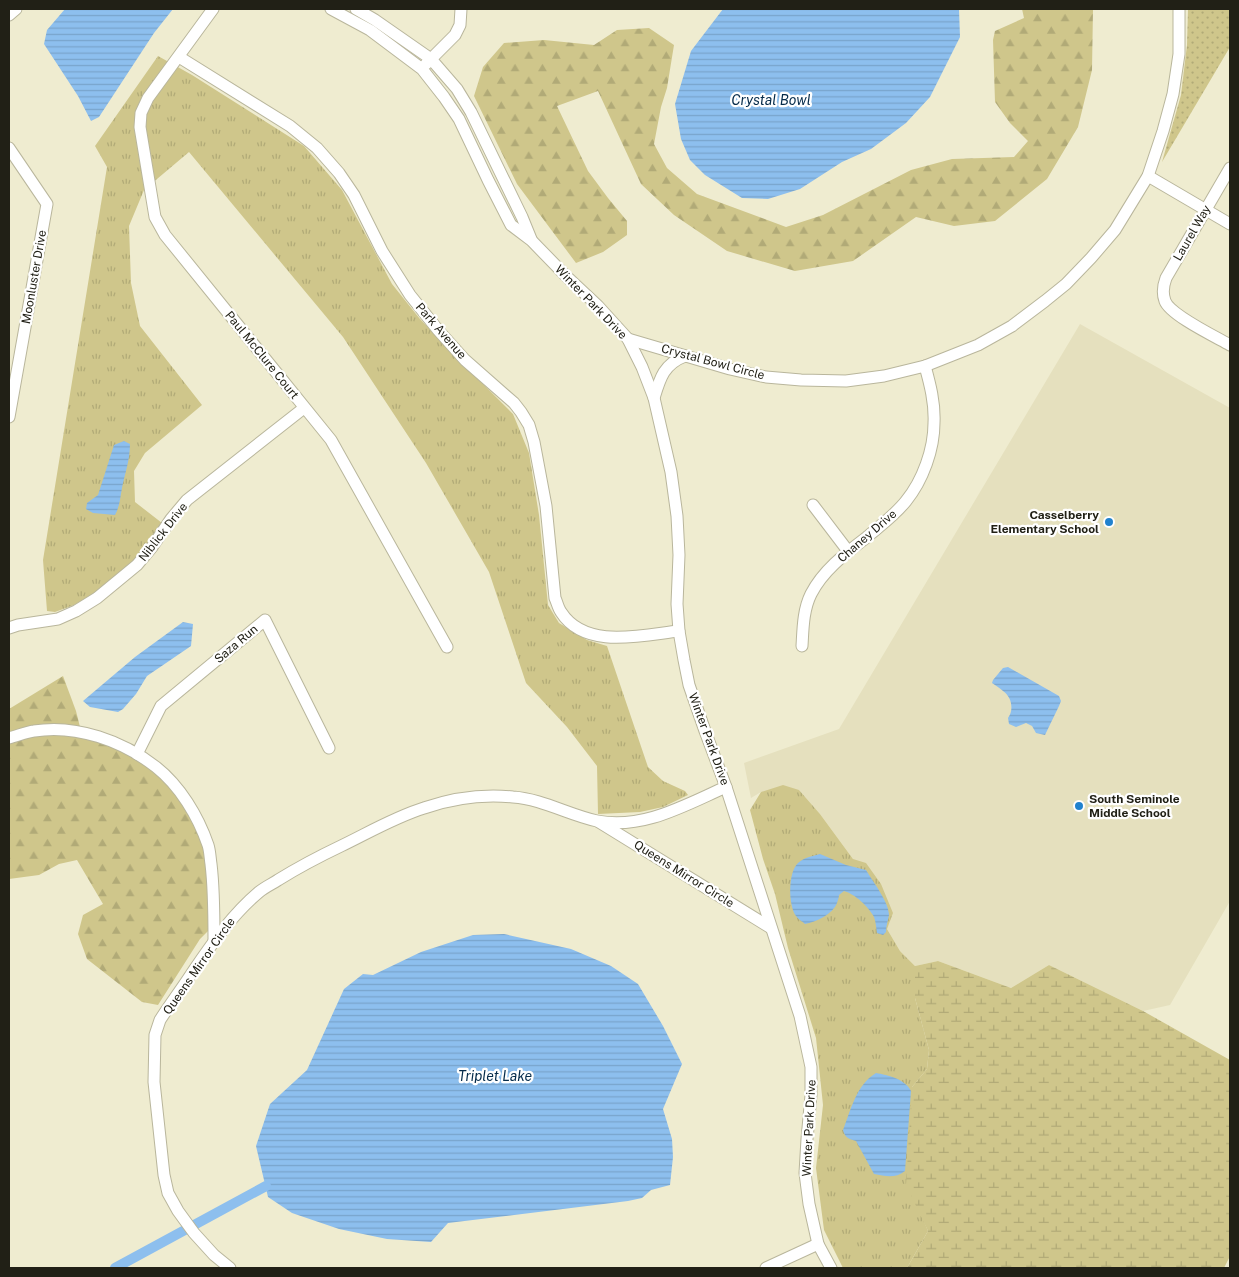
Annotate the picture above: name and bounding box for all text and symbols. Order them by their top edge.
water label: Crystal Bowl [731,92,811,108]
street label: Laurel Way [1170,202,1214,263]
street label: Moonluster Drive [19,229,49,325]
street label: Winter Park Drive [552,262,630,342]
street label: Park Avenue [413,300,469,362]
street label: Paul McClure Court [222,308,302,402]
street label: Crystal Bowl Circle [660,341,766,383]
street label: Niblick Drive [136,500,190,564]
street label: Chaney Drive [835,506,899,565]
place label: Casselberry Elementary School [991,508,1099,536]
marker: Casselberry Elementary School [1103,516,1115,528]
street label: Saza Run [212,622,260,666]
street label: Winter Park Drive [686,691,732,787]
place label: South Seminole Middle School [1089,792,1180,820]
marker: South Seminole Middle School [1073,800,1085,812]
street label: Queens Mirror Circle [631,838,737,911]
street label: Queens Mirror Circle [160,915,238,1017]
water label: Triplet Lake [458,1068,532,1084]
street label: Winter Park Drive [799,1079,819,1177]

